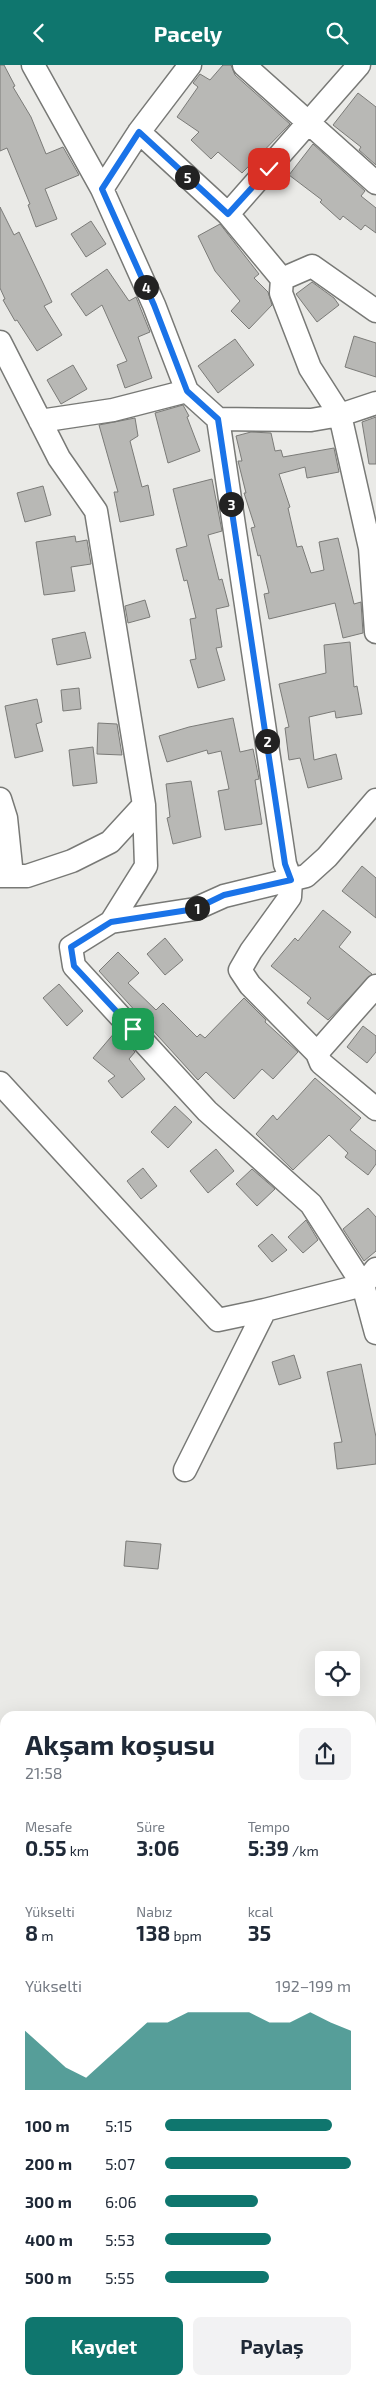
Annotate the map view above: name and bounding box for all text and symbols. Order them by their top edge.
icon: back [25,19,53,47]
icon: search [323,19,351,47]
text: Pacely [154,20,222,46]
pin [248,148,290,190]
icon: check [255,155,283,183]
pin: 5 [174,165,200,189]
text: 5 [184,169,191,186]
pin: 4 [134,275,158,299]
text: 4 [142,279,151,296]
pin: 3 [218,491,244,517]
text: 3 [228,496,235,513]
pin: 2 [254,729,280,753]
text: 2 [263,733,272,750]
pin: 1 [184,895,210,921]
text: 1 [194,900,201,917]
pin [112,1008,154,1050]
icon: arrive [119,1015,147,1043]
map controls [315,1651,360,1696]
button: locate [315,1651,360,1696]
text: Akşam koşusu [25,1727,215,1761]
button: share [299,1728,351,1780]
text: 21:58 [25,1763,62,1782]
text: Mesafe [25,1818,72,1835]
text: Süre [136,1818,165,1835]
text: Tempo [248,1818,290,1835]
text: 0.55 [25,1835,67,1860]
text: 3:06 [136,1835,179,1860]
text: 5:39 [248,1835,289,1860]
text: km [67,1842,89,1859]
text: /km [289,1842,319,1859]
text: Yükselti [25,1903,75,1920]
text: Nabız [136,1903,173,1920]
text: kcal [248,1903,273,1920]
text: 8 [25,1920,38,1945]
text: 138 [136,1920,170,1945]
text: 35 [248,1920,271,1945]
text: m [38,1927,53,1944]
text: bpm [170,1927,202,1944]
text: Yükselti [25,1976,82,1995]
text: 192–199 m [275,1976,351,1995]
text: 100 m [25,2116,70,2135]
text: 5:15 [105,2116,132,2135]
text: 200 m [25,2154,72,2173]
text: 5:07 [105,2154,135,2173]
text: 300 m [25,2192,72,2211]
text: 6:06 [105,2192,137,2211]
text: 400 m [25,2230,73,2249]
text: 5:53 [105,2230,135,2249]
text: 500 m [25,2268,72,2287]
text: 5:55 [105,2268,135,2287]
button: Kaydet [25,2317,183,2375]
button: Paylaş [193,2317,351,2375]

